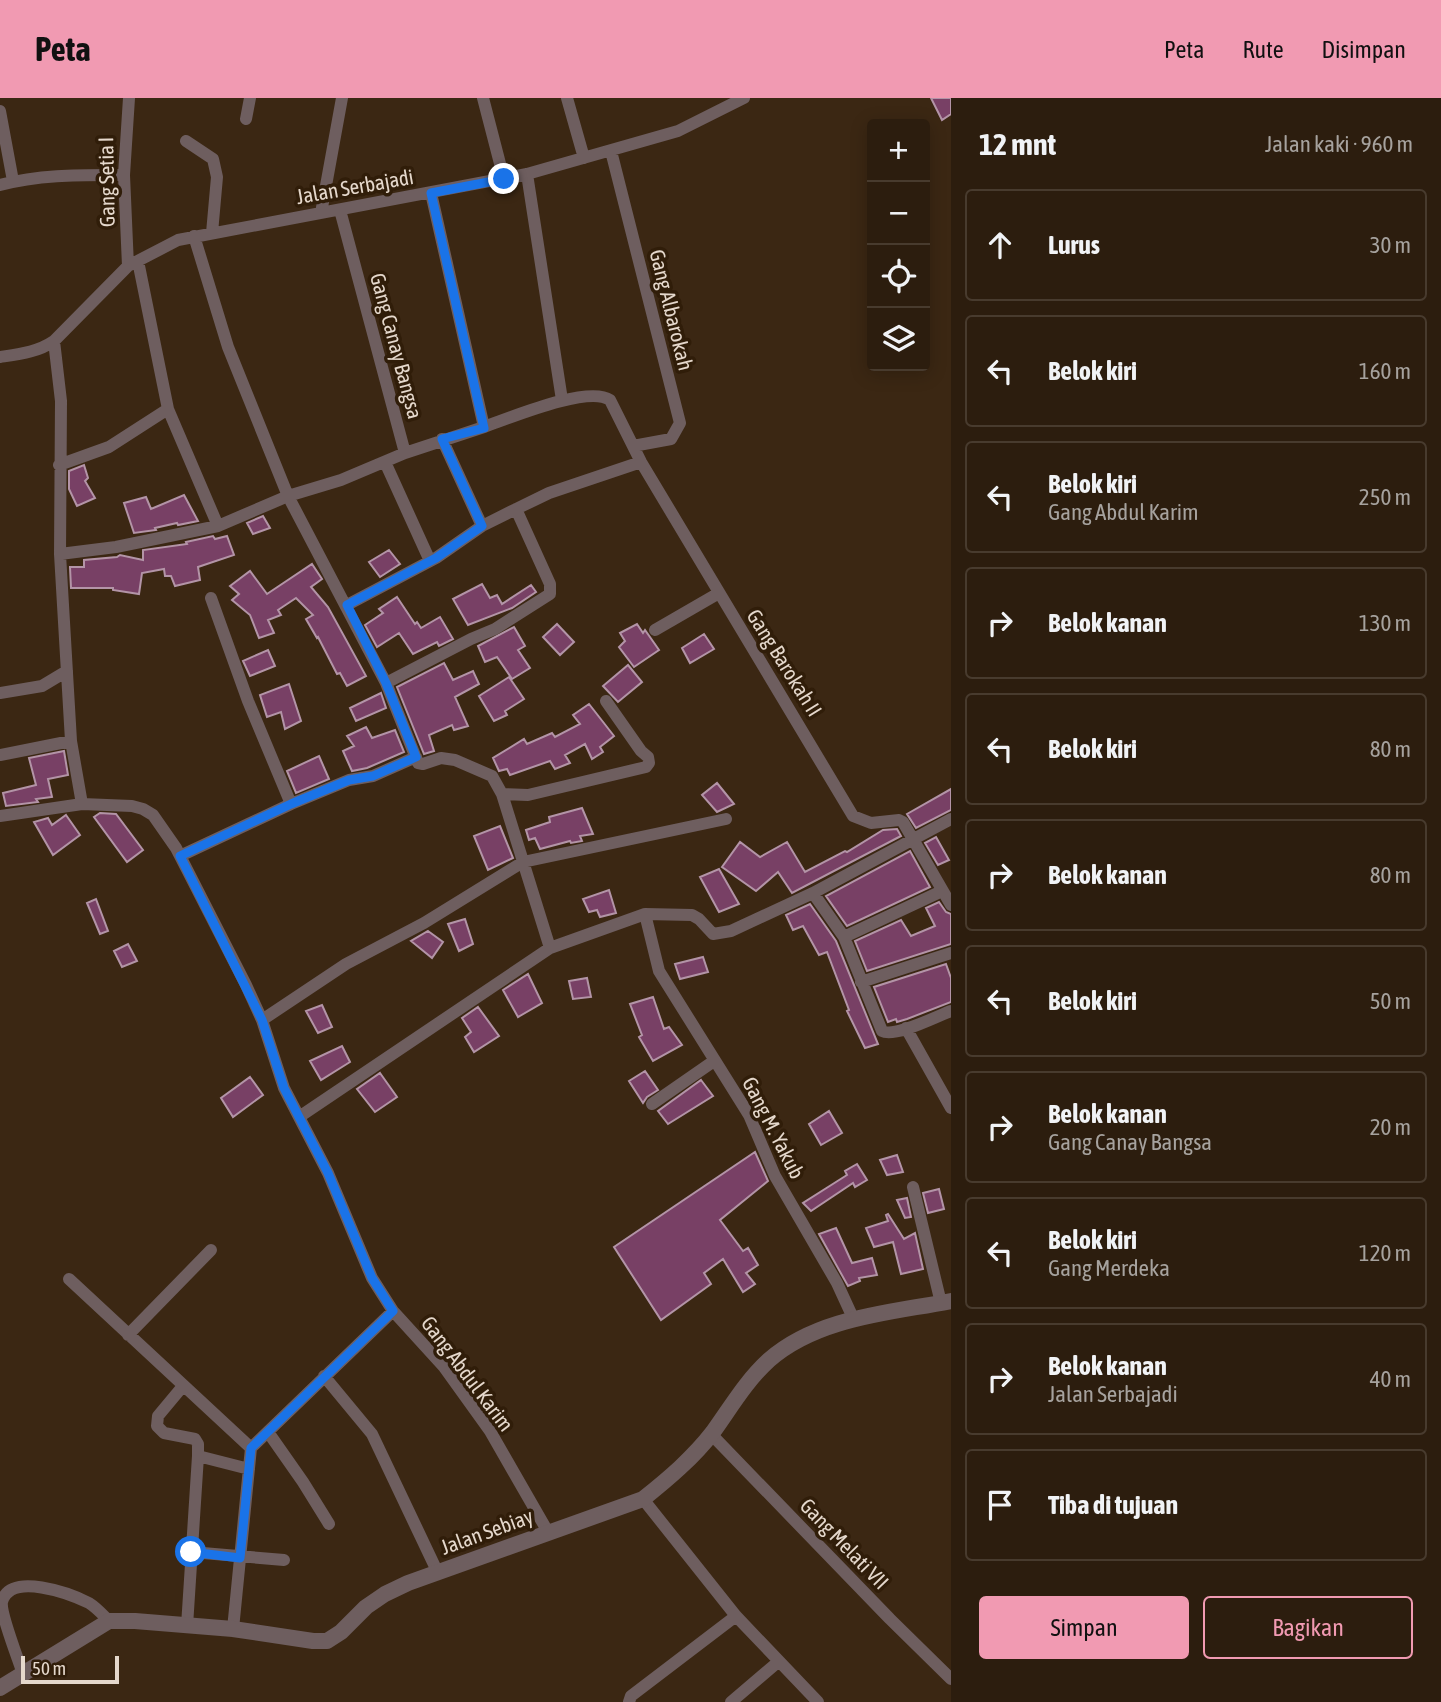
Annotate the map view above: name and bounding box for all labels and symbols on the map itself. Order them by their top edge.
street label: Gang Setia I [93,137,119,227]
route end [488,163,519,194]
street label: Jalan Serbajadi [294,164,415,208]
street label: Gang Albarokah [645,247,699,373]
street label: Gang Canay Bangsa [366,270,428,421]
street label: Gang Barokah II [742,605,827,720]
street label: Gang M. Yakub [738,1073,810,1182]
street label: Gang Abdul Karim [417,1311,519,1436]
street label: Gang Melati VII [796,1493,894,1594]
street label: Jalan Sebiay [437,1503,536,1559]
route start [175,1536,206,1567]
scale bar [21,1653,119,1685]

